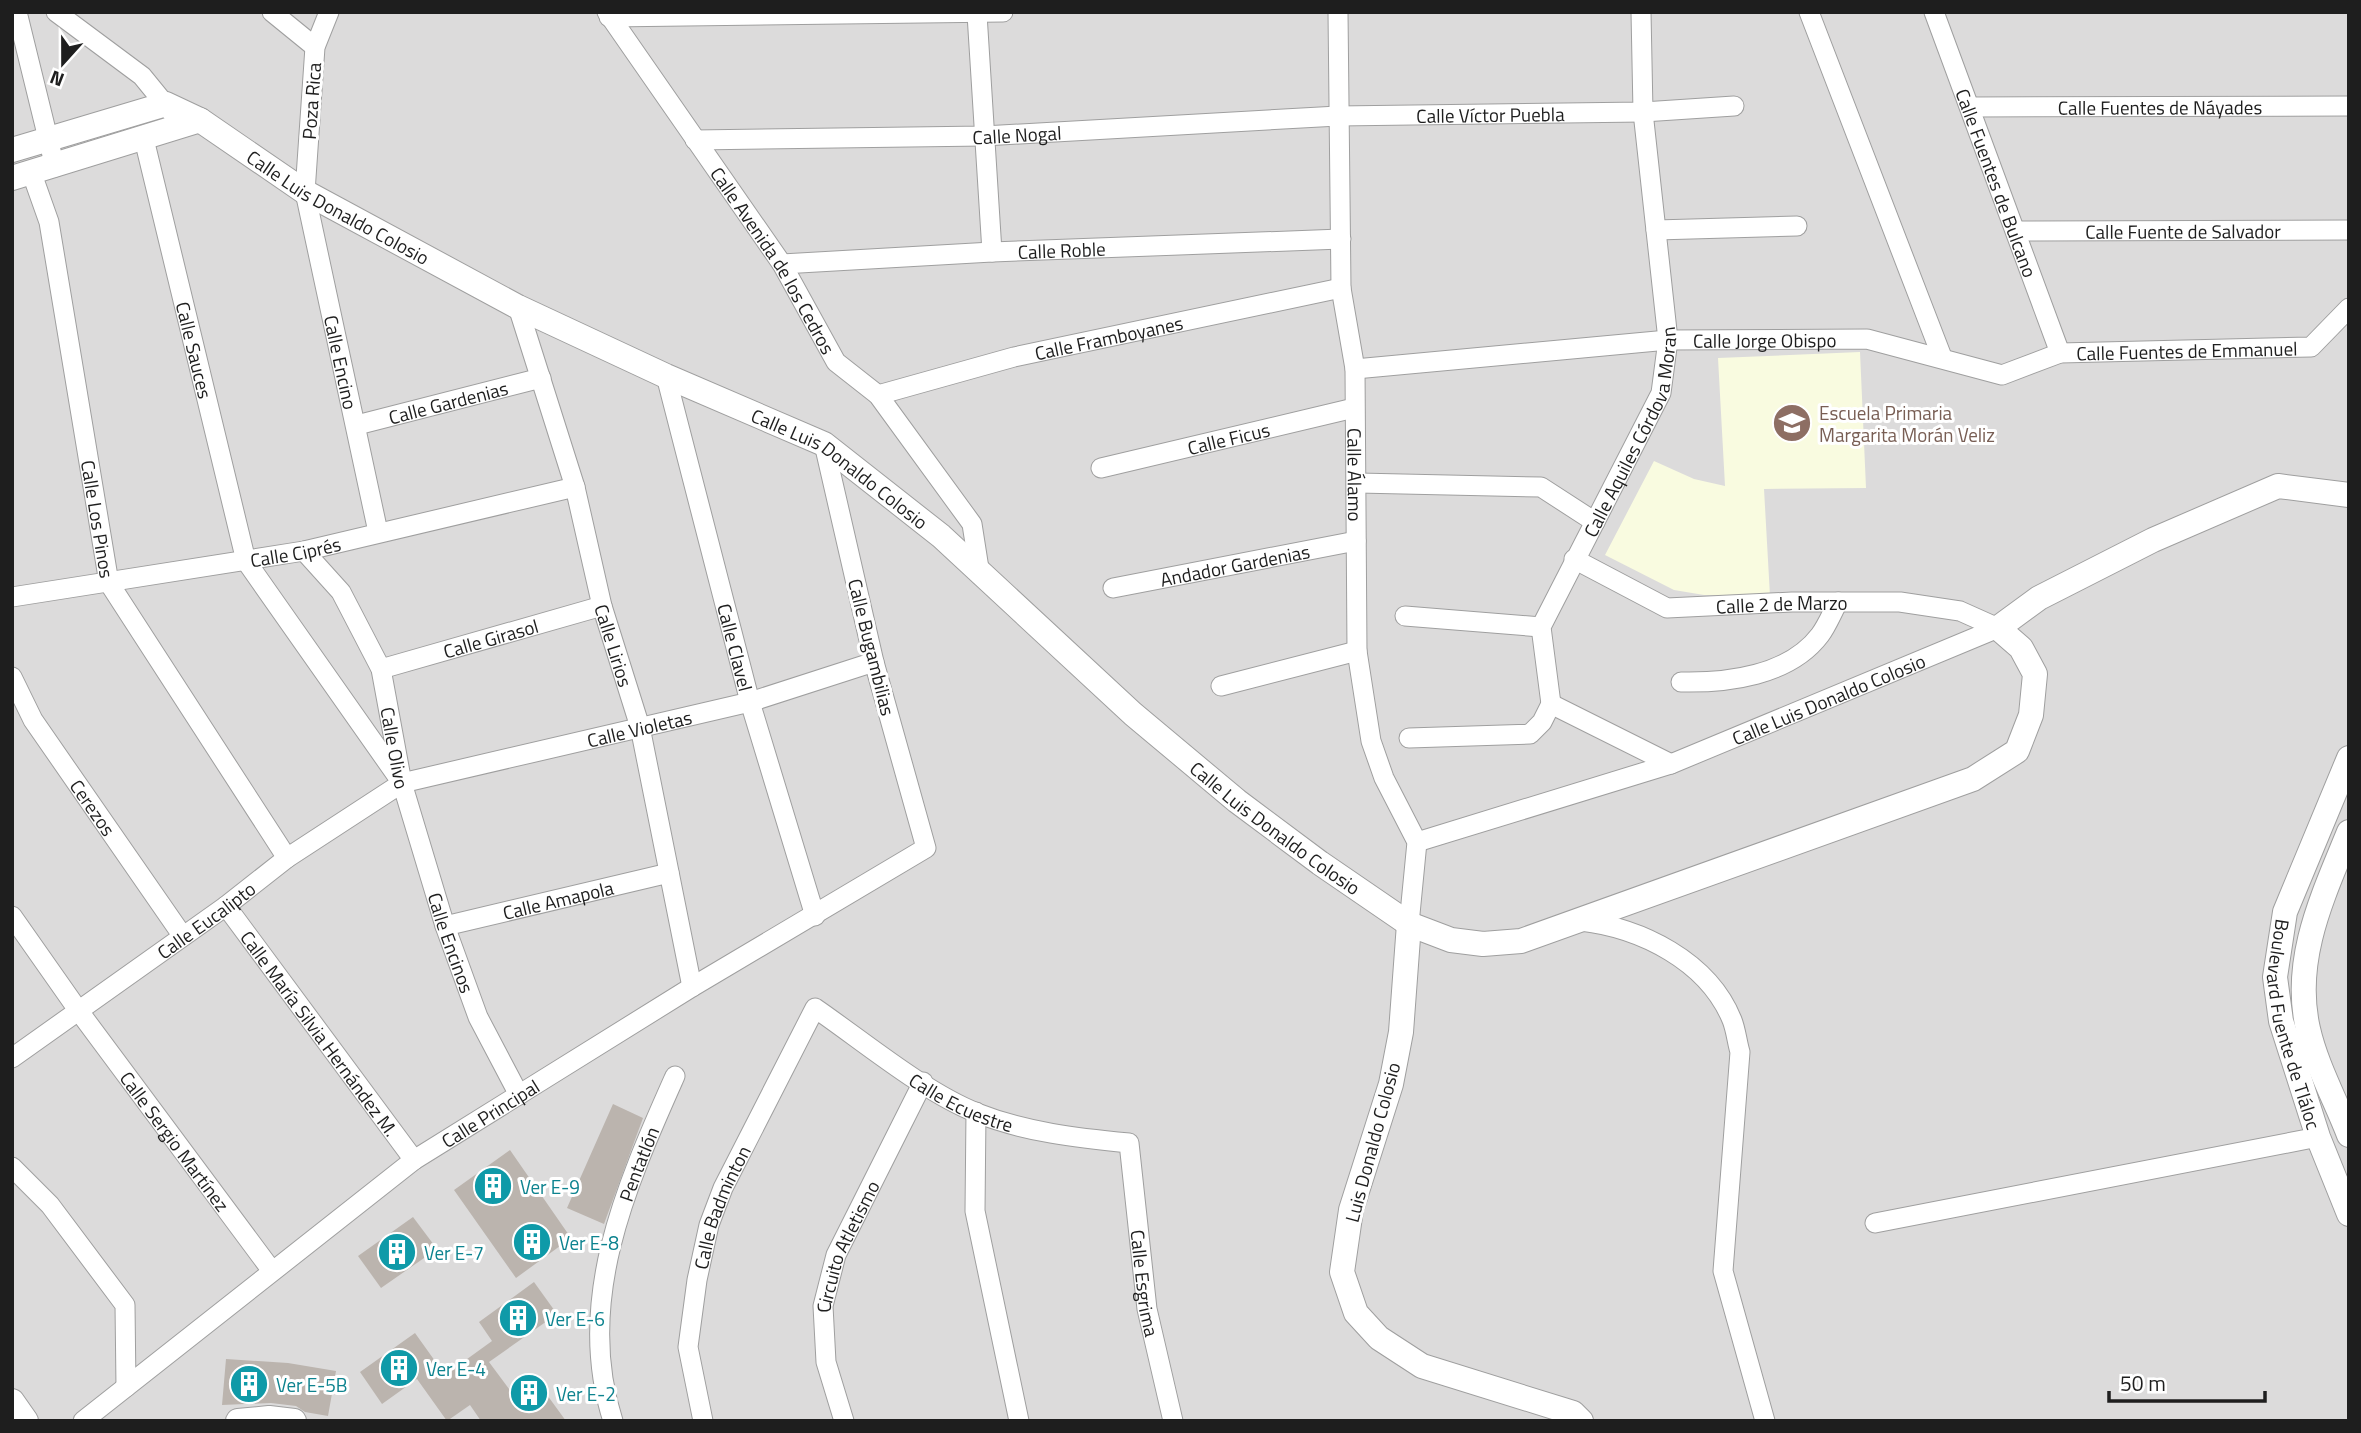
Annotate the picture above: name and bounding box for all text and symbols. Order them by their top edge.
north arrow [28,28,98,98]
street label: Poza Rica [294,61,328,141]
text: N [45,63,68,95]
street label: Calle Fuentes de Bulcano [1949,84,2045,281]
street label: Calle Fuentes de Náyades [2058,92,2262,121]
street label: Calle Víctor Puebla [1416,99,1565,129]
street label: Calle Nogal [972,117,1062,151]
street label: Calle Luis Donaldo Colosio [241,142,435,271]
street label: Calle Avenida de los Cedros [704,160,843,359]
street label: Calle Fuente de Salvador [2085,216,2281,245]
street label: Calle Roble [1017,233,1106,266]
street label: Calle Sauces [169,298,221,402]
street label: Calle Framboyanes [1032,307,1186,367]
street label: Calle Encino [317,312,366,412]
street label: Calle Aquiles Córdova Moran [1575,325,1683,542]
street label: Calle Jorge Obispo [1693,325,1837,354]
street label: Calle Fuentes de Emmanuel [2076,333,2298,367]
street label: Calle Gardenias [385,372,511,431]
place label: Escuela Primaria Margarita Morán Veliz [1819,398,1995,449]
street label: Calle Luis Donaldo Colosio [747,400,935,536]
school or university icon: Escuela Primaria Margarita Morán Veliz [1771,402,1813,444]
street label: Calle Ficus [1184,414,1273,462]
street label: Calle Álamo [1341,428,1371,522]
street label: Calle Los Pinos [74,458,122,580]
street label: Calle Ciprés [248,528,344,574]
street label: Andador Gardenias [1157,536,1312,593]
street label: Calle Bugambilias [841,575,903,719]
street label: Calle 2 de Marzo [1715,587,1848,620]
street label: Calle Lirios [588,600,641,690]
street label: Calle Clavel [711,600,761,694]
street label: Calle Girasol [440,610,542,665]
street label: Calle Luis Donaldo Colosio [1727,645,1929,752]
street label: Calle Violetas [584,702,695,754]
street label: Calle Olivo [374,704,417,792]
street label: Calle Luis Donaldo Colosio [1184,753,1367,901]
street label: Cerezos [64,773,123,842]
street label: Calle Amapola [499,872,617,926]
street label: Calle Eucalipto [150,874,261,966]
street label: Calle Encinos [421,889,483,997]
street label: Boulevard Fuente de Tláloc [2260,917,2329,1133]
street label: Calle María Silvia Hernández M. [234,924,406,1142]
street label: Luis Donaldo Colosio [1337,1059,1407,1225]
street label: Calle Sergio Martínez [113,1065,237,1217]
street label: Calle Ecuestre [904,1065,1017,1139]
street label: Calle Principal [435,1071,545,1154]
street label: Pentatlón [610,1122,666,1205]
street label: Calle Badminton [685,1140,757,1272]
building icon: Ver E-9 [472,1165,514,1207]
place label: Ver E-9 [520,1172,580,1201]
street label: Circuito Atletismo [808,1175,886,1313]
building icon: Ver E-8 [511,1221,553,1263]
place label: Ver E-8 [559,1228,619,1257]
street label: Calle Esgrima [1124,1228,1168,1340]
building icon: Ver E-7 [376,1231,418,1273]
place label: Ver E-7 [424,1238,484,1267]
building icon: Ver E-6 [497,1297,539,1339]
place label: Ver E-6 [545,1304,605,1333]
building icon: Ver E-4 [378,1347,420,1389]
place label: Ver E-4 [426,1354,486,1383]
scale bar [2109,1360,2265,1404]
building icon: Ver E-5B [228,1363,270,1405]
text: 50 m [2120,1367,2166,1399]
place label: Ver E-5B [276,1370,348,1399]
building icon: Ver E-2 [508,1372,550,1414]
place label: Ver E-2 [556,1379,616,1408]

